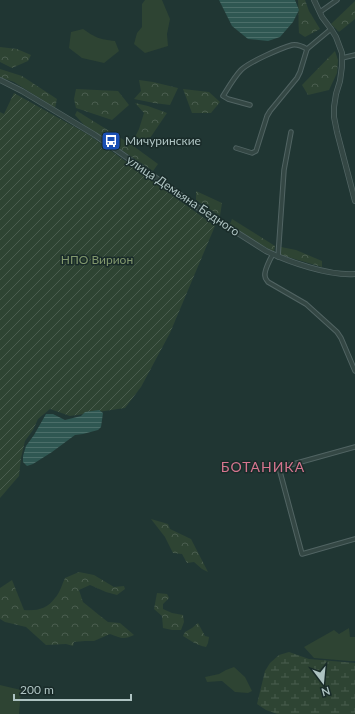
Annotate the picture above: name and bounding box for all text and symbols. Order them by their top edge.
bus stop icon: Мичуринские [100,130,122,152]
place label: Мичуринские [125,133,201,148]
street label: улица Демьяна Бедного [124,152,243,239]
park label: НПО Вирион [61,252,133,267]
district label: БОТАНИКА [221,458,305,475]
north arrow [303,662,343,702]
scale bar [14,676,131,702]
text: 200 m [20,682,54,697]
text: N [320,685,332,700]

